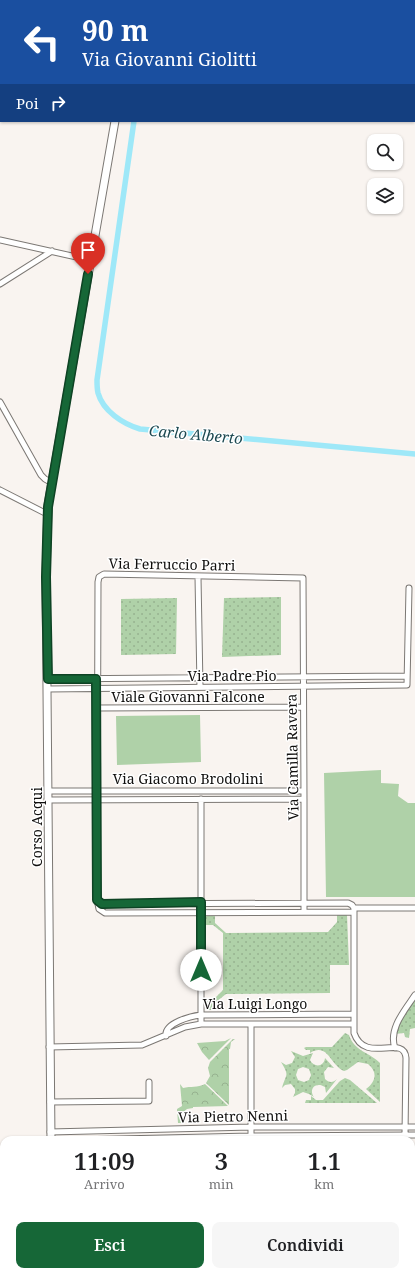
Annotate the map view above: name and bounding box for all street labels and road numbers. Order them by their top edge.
street label: Via Ferruccio Parri [108,553,236,575]
street label: Via Padre Pio [187,666,277,685]
street label: Viale Giovanni Falcone [111,687,265,706]
street label: Via Camilla Ravera [281,693,303,821]
street label: Via Giacomo Brodolini [113,769,264,788]
street label: Corso Acqui [27,787,46,867]
street label: Via Luigi Longo [203,994,307,1013]
street label: Via Pietro Nenni [178,1106,289,1126]

